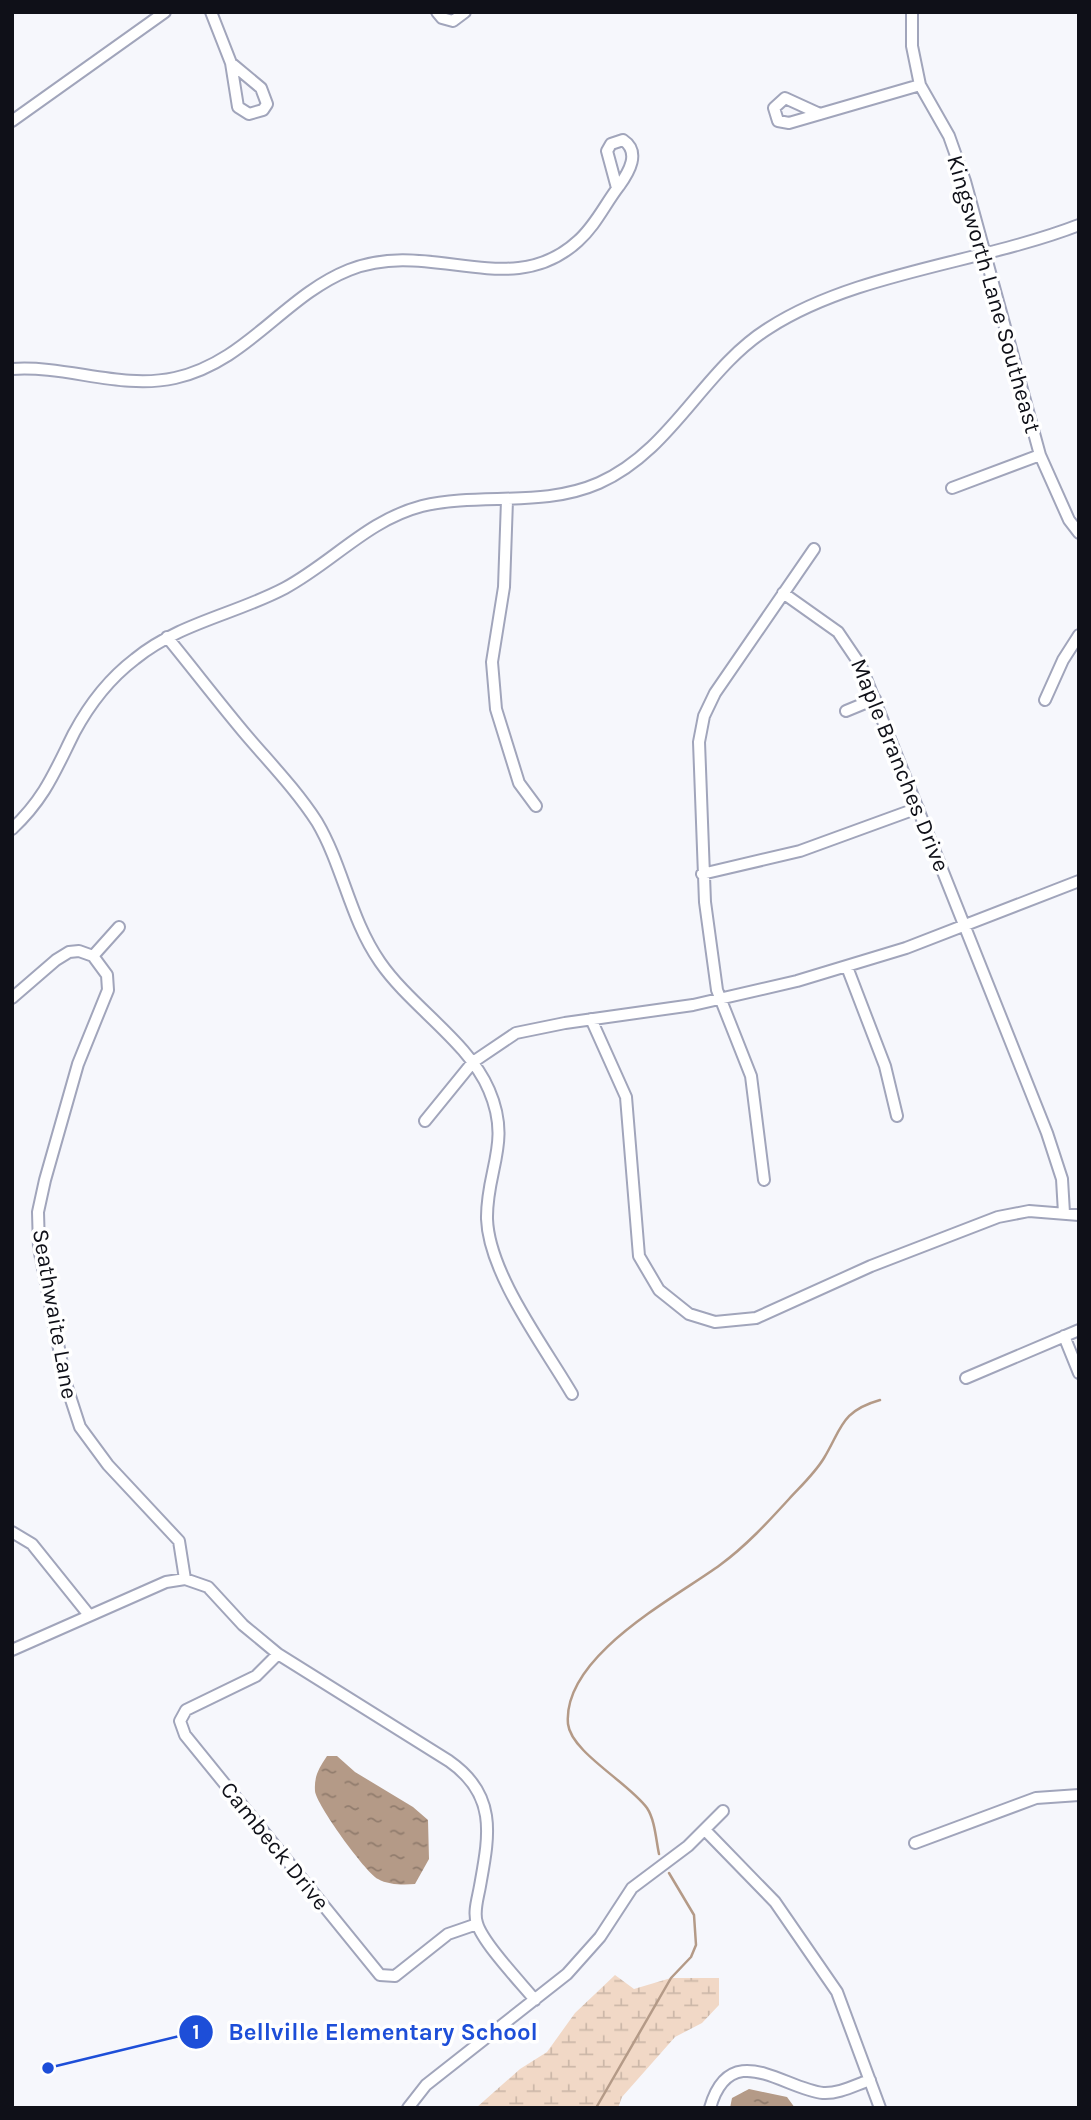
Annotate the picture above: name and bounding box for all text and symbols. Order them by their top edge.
street label: Kingsworth Lane Southeast [941,152,1047,436]
street label: Maple Branches Drive [845,655,955,875]
street label: Seathwaite Lane [27,1227,83,1401]
street label: Cambeck Drive [215,1776,335,1916]
callout: Bellville Elementary School [179,2009,551,2054]
text: Bellville Elementary School [228,2018,538,2046]
text: 1 [192,2020,200,2044]

